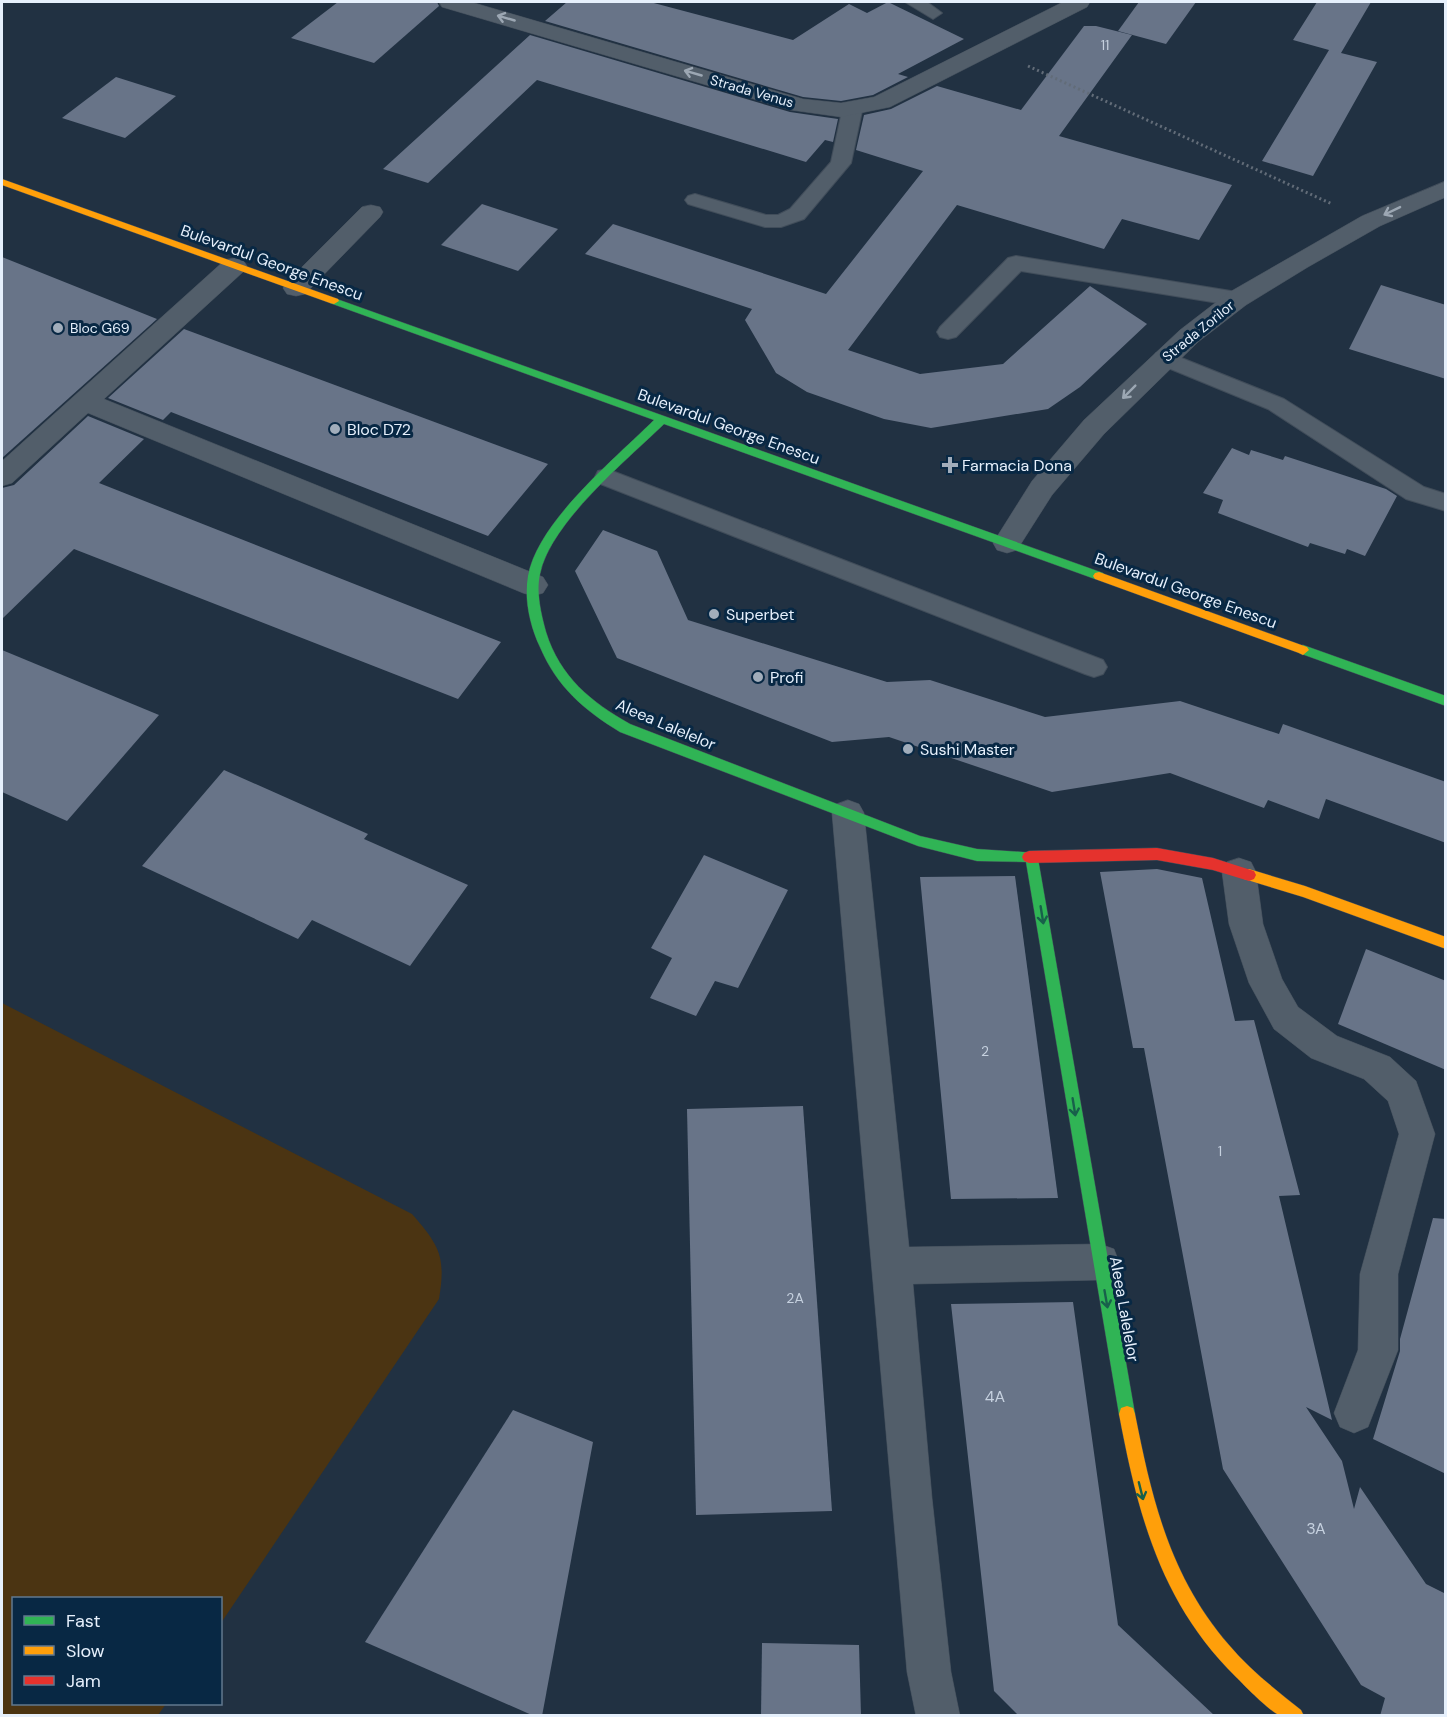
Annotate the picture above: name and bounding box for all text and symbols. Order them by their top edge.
one-way arrow [497,12,516,23]
house number: 11 [1101,36,1109,54]
one-way arrow [684,67,703,78]
street label: Strada Venus [708,70,796,112]
one-way arrow [1384,205,1401,217]
street label: Bulevardul George Enescu [178,220,366,305]
street label: Strada Zorilor [1158,296,1238,366]
place label: Bloc G69 [70,319,130,337]
marker: Bloc G69 [51,321,65,335]
street label: Bulevardul George Enescu [635,384,823,469]
one-way arrow [1122,385,1137,400]
place label: Bloc D72 [347,419,411,440]
marker: Bloc D72 [328,422,342,436]
place label: Farmacia Dona [962,455,1072,476]
marker: Farmacia Dona [943,458,957,472]
street label: Bulevardul George Enescu [1092,548,1280,633]
place label: Superbet [726,604,795,625]
marker: Superbet [707,607,721,621]
place label: Profi [770,667,803,688]
marker: Profi [751,670,765,684]
street label: Aleea Lalelelor [613,694,719,755]
place label: Sushi Master [920,739,1015,760]
marker: Sushi Master [901,742,915,756]
one-way arrow [1037,904,1048,924]
house number: 2 [981,1042,989,1060]
one-way arrow [1069,1097,1080,1116]
house number: 1 [1218,1142,1222,1160]
street label: Aleea Lalelelor [1105,1255,1144,1364]
house number: 2A [786,1289,804,1307]
one-way arrow [1101,1289,1112,1309]
house number: 4A [985,1386,1006,1407]
one-way arrow [1136,1481,1148,1500]
house number: 3A [1306,1518,1326,1539]
legend [12,1597,222,1705]
text: Fast [66,1609,101,1633]
text: Slow [66,1639,105,1663]
text: Jam [66,1669,101,1693]

